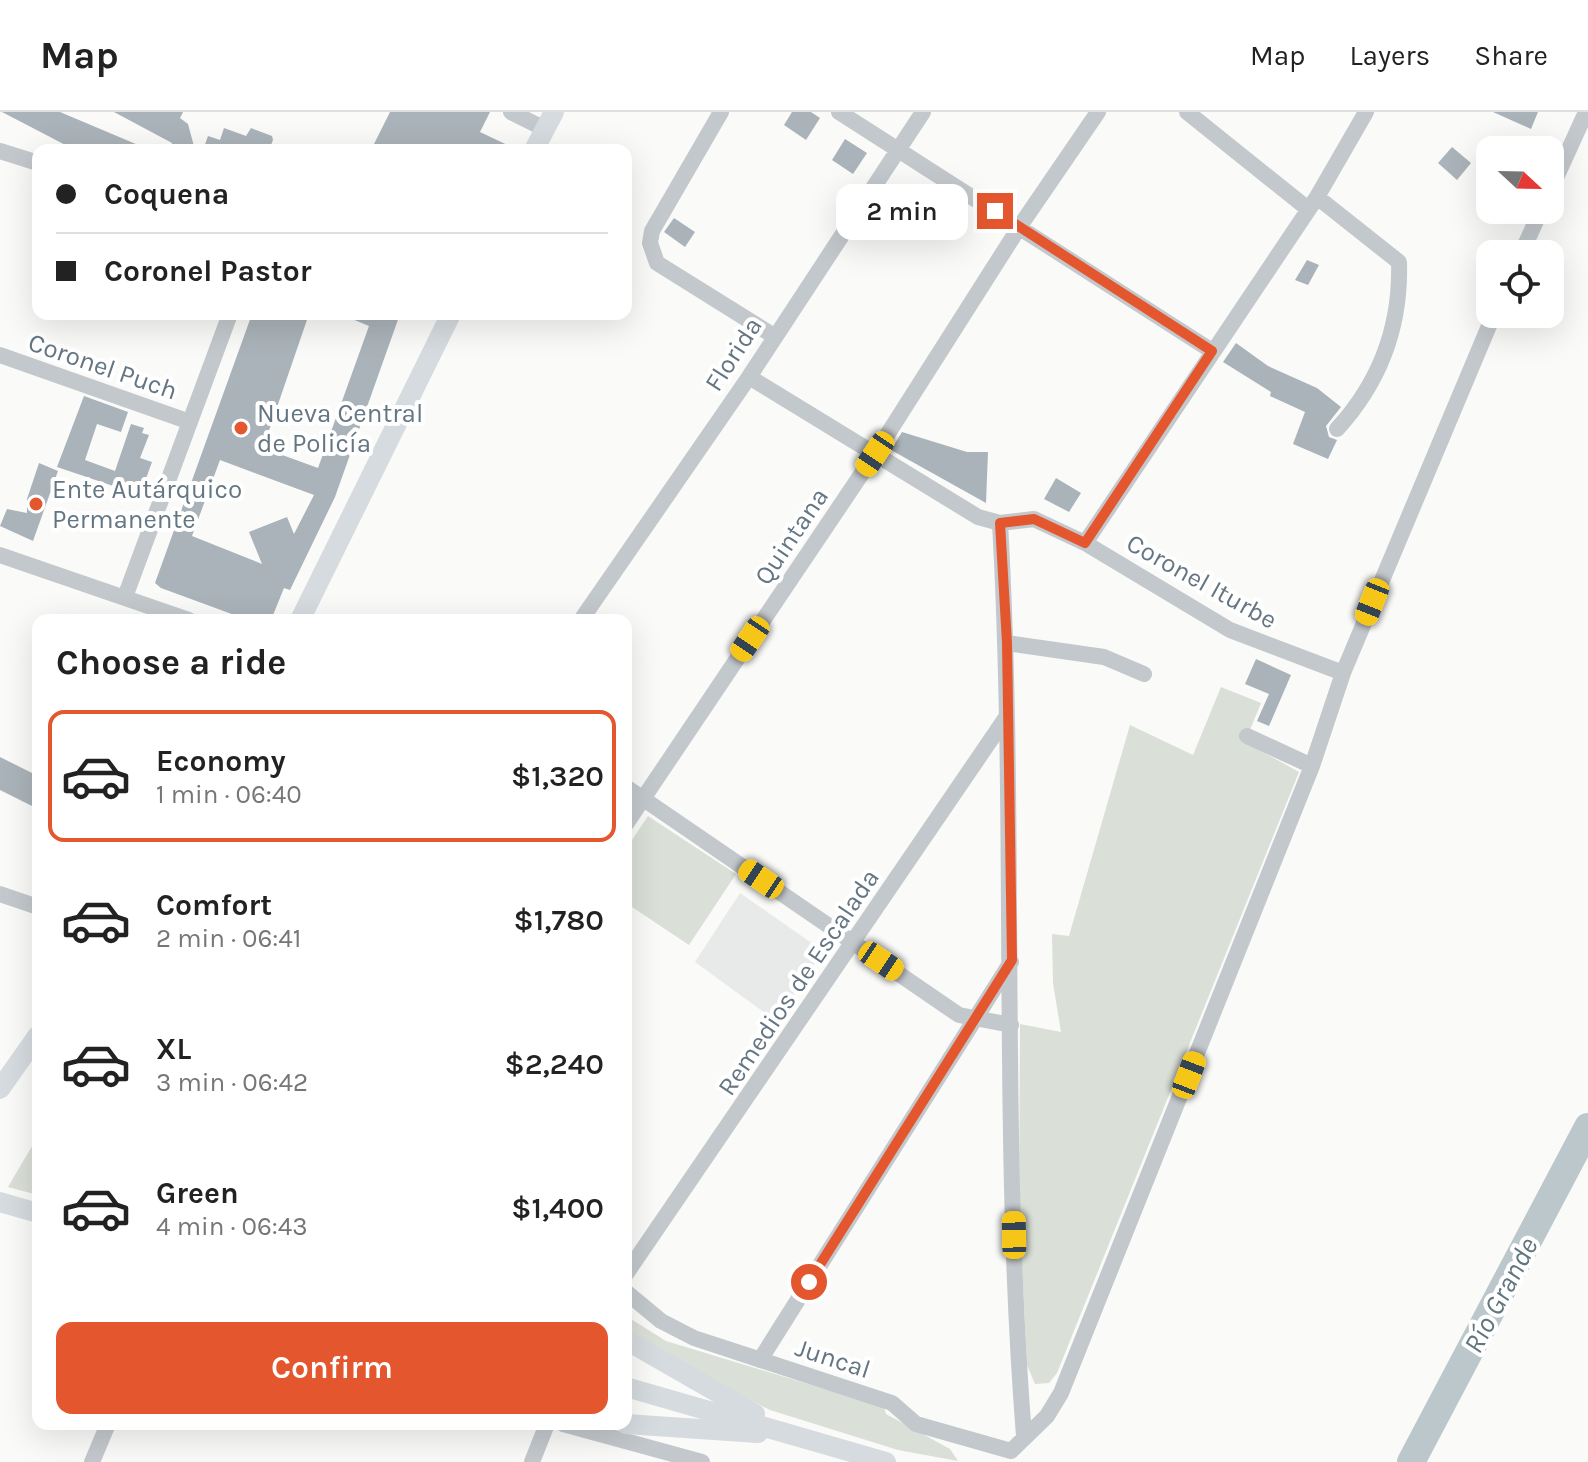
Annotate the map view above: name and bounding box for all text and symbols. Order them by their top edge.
text: Map [40,33,119,78]
text: Map [1250,39,1305,72]
text: Layers [1349,39,1430,72]
text: Share [1474,39,1548,72]
north arrow [1476,136,1564,224]
map controls [1476,136,1564,328]
text: Coquena [104,176,229,212]
callout: 2 min [835,183,967,239]
route end [977,193,1013,229]
text: 2 min [867,196,937,227]
button: locate [1476,240,1564,328]
text: Coronel Pastor [104,253,311,289]
street label: Florida [698,311,769,397]
street label: Coronel Puch [24,327,181,406]
place label: Nueva Central de Policía [257,398,423,459]
marker: Nueva Central de Policía [232,419,250,437]
car [852,427,898,481]
place label: Ente Autárquico Permanente [52,474,242,535]
street label: Quintana [748,482,835,591]
marker: Ente Autárquico Permanente [27,495,45,513]
street label: Coronel Iturbe [1121,527,1282,636]
car [1352,575,1392,629]
car [727,612,773,666]
text: Choose a ride [56,641,286,683]
icon: car [60,740,132,812]
text: Economy [156,743,286,779]
text: $1,320 [511,758,604,794]
text: 1 min · 06:40 [156,779,302,810]
car [734,856,788,902]
street label: Remedios de Escalada [711,863,886,1101]
icon: car [60,884,132,956]
text: Comfort [156,887,272,923]
text: $1,780 [514,902,604,938]
text: 2 min · 06:41 [156,923,301,954]
car [854,938,908,984]
icon: car [60,1028,132,1100]
text: XL [156,1031,191,1067]
text: $2,240 [504,1046,604,1082]
car [1169,1048,1209,1102]
text: 3 min · 06:42 [156,1067,308,1098]
icon: car [60,1172,132,1244]
text: Green [156,1175,239,1211]
text: $1,400 [511,1190,604,1226]
text: 4 min · 06:43 [156,1211,308,1242]
car [1002,1211,1026,1259]
water label: Río Grande [1456,1232,1545,1359]
route start [791,1264,827,1300]
button: Confirm [56,1322,608,1414]
street label: Juncal [791,1332,874,1385]

